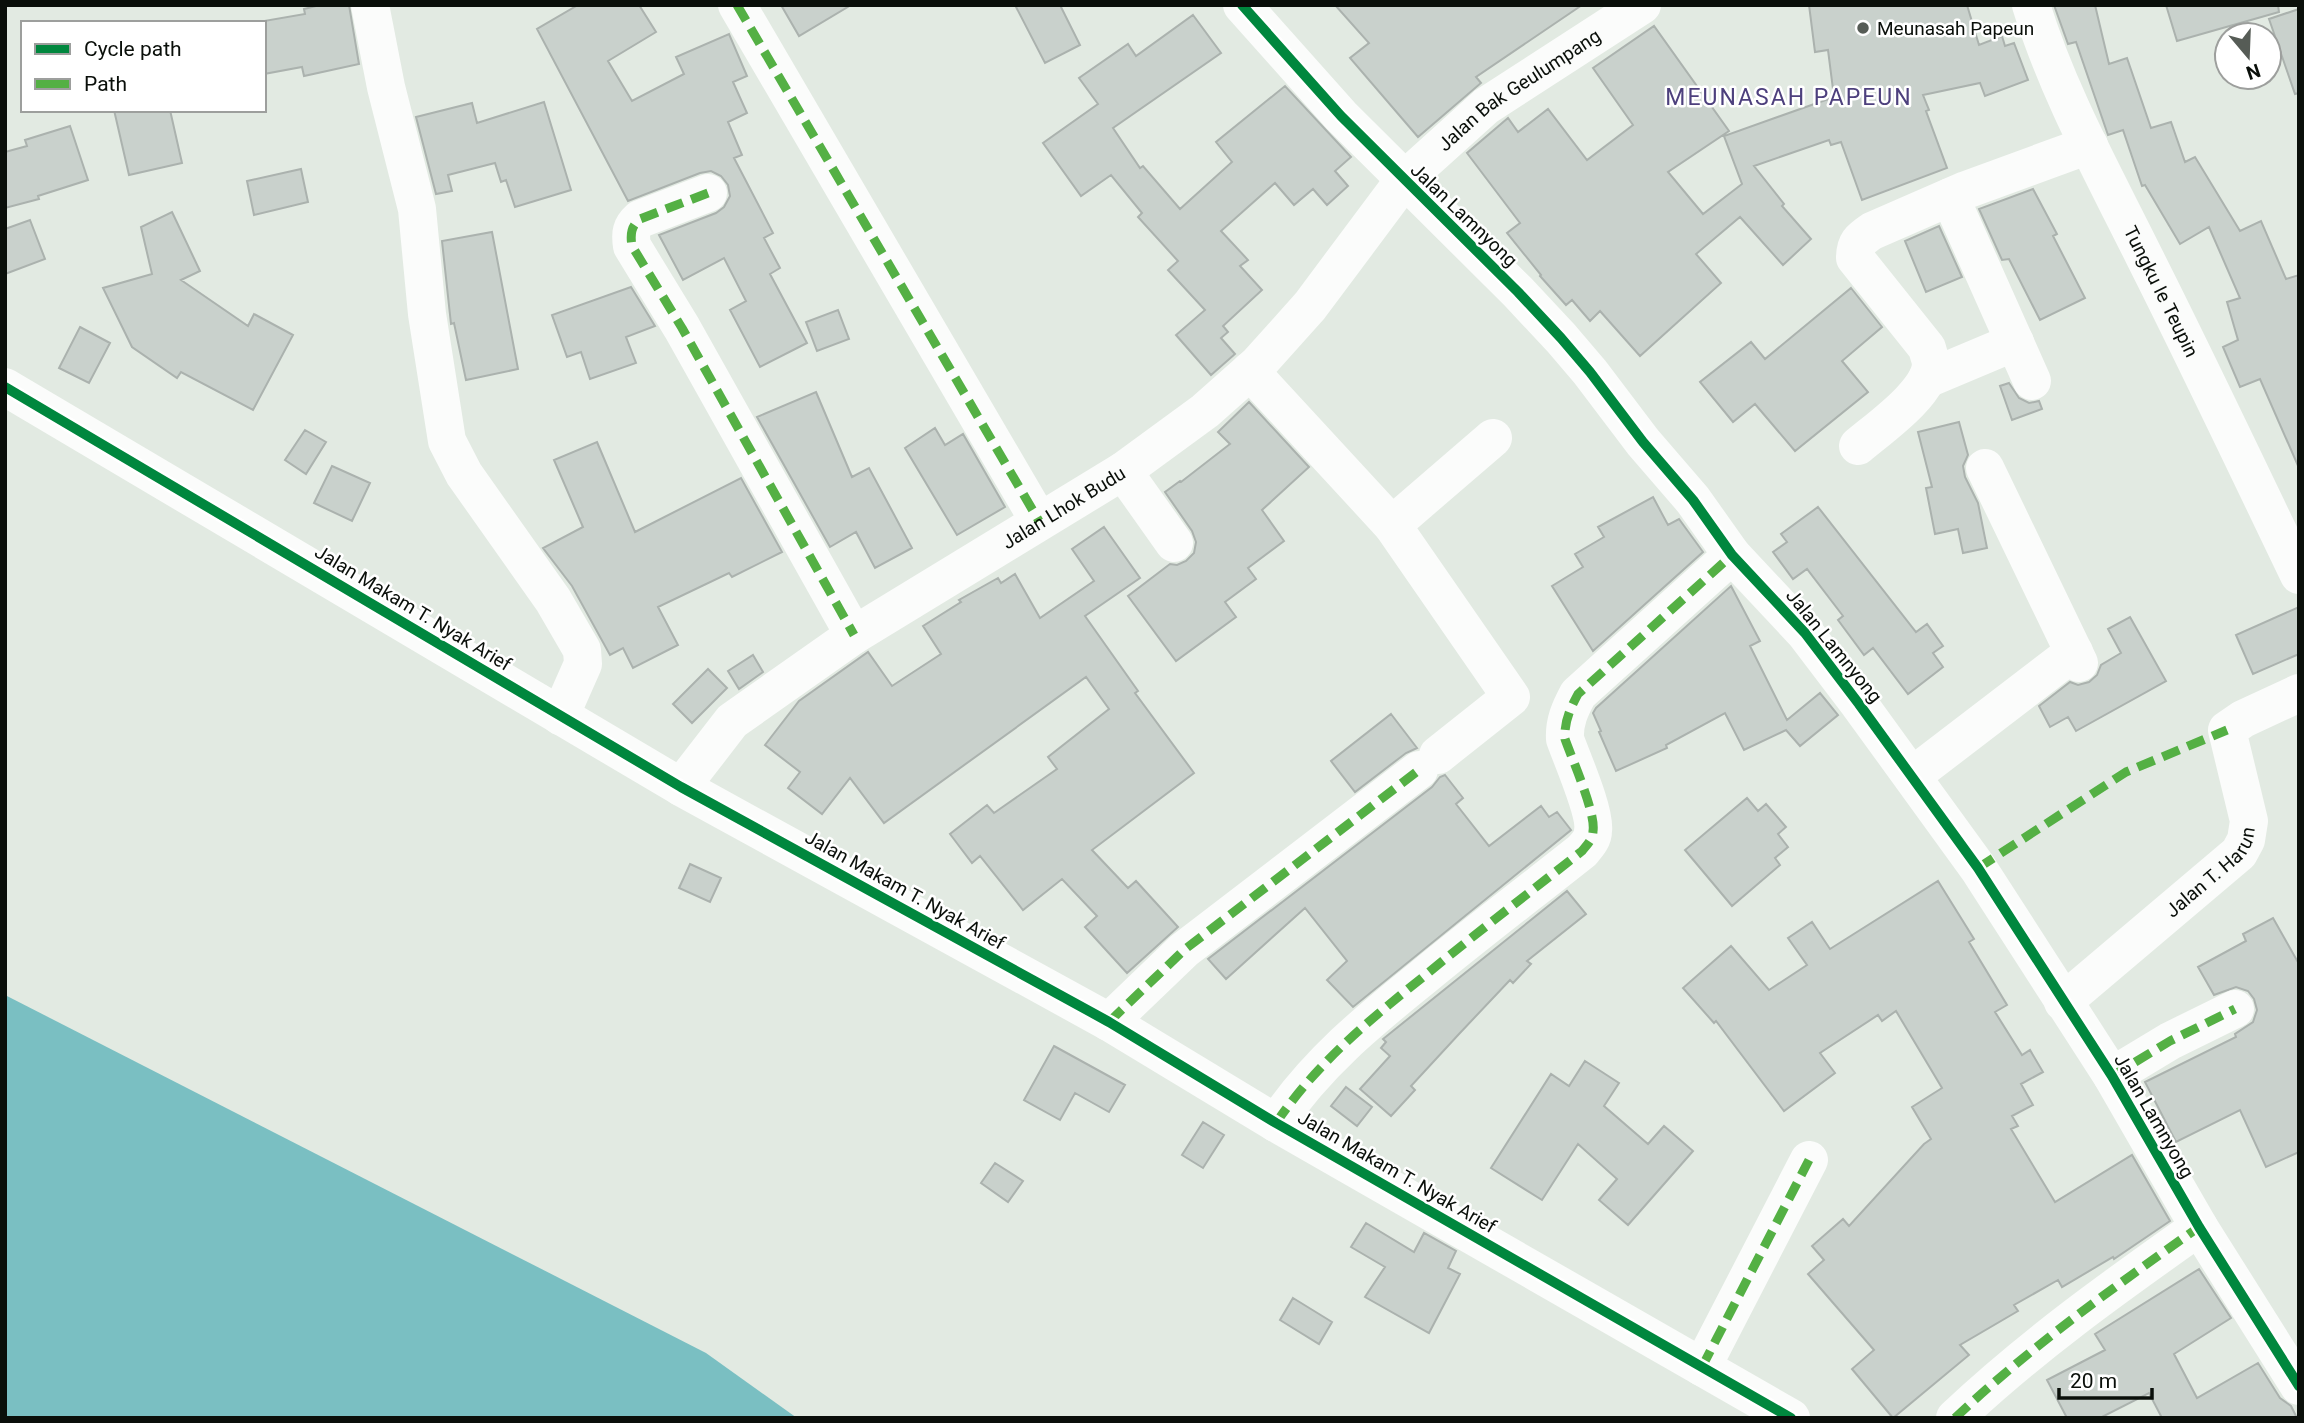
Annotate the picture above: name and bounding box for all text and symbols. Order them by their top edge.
place label: Meunasah Papeun [1877,17,2034,40]
marker: Meunasah Papeun [1855,20,1871,36]
legend [21,21,266,112]
north arrow [2213,21,2283,91]
street label: Jalan Bak Geulumpang [1433,24,1605,156]
text: Cycle path [84,37,182,61]
text: N [2243,59,2263,85]
text: Path [84,72,127,96]
district label: MEUNASAH PAPEUN [1665,84,1913,111]
street label: Jalan Lamnyong [1406,158,1522,272]
street label: Tungku Ie Teupin [2119,222,2204,361]
street label: Jalan Lhok Budu [998,461,1129,554]
street label: Jalan Makam T. Nyak Arief [311,540,516,676]
street label: Jalan Lamnyong [1781,585,1887,707]
street label: Jalan Makam T. Nyak Arief [801,825,1009,955]
street label: Jalan T. Harun [2160,825,2259,922]
street label: Jalan Lamnyong [2109,1050,2199,1182]
street label: Jalan Makam T. Nyak Arief [1294,1106,1501,1238]
scale bar [2059,1356,2152,1400]
text: 20 m [2070,1369,2117,1393]

